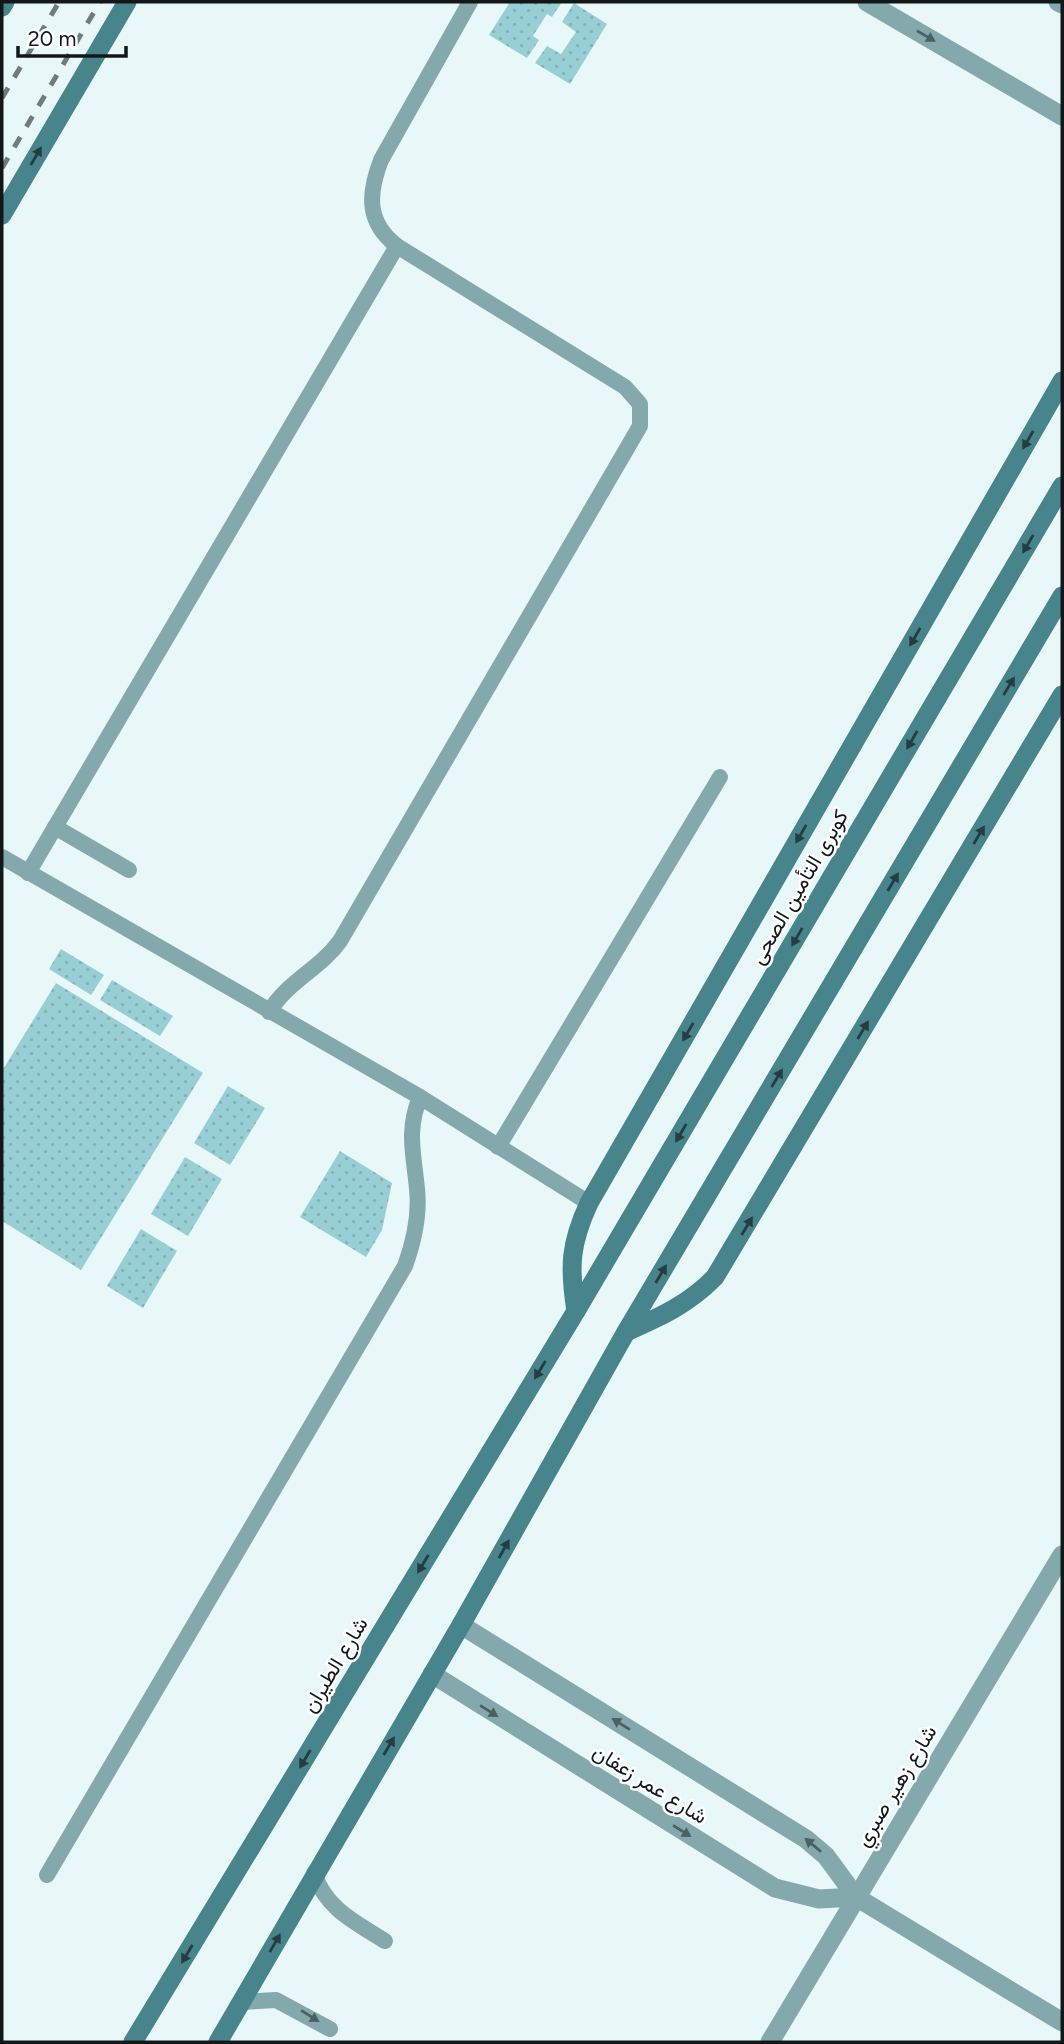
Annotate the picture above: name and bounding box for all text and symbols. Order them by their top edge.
scale bar [18,14,126,58]
text: 20 m [28,26,76,51]
one-way arrow [916,30,935,42]
one-way arrow [30,147,42,166]
one-way arrow [1022,430,1034,450]
one-way arrow [1021,535,1034,554]
one-way arrow [909,628,921,647]
one-way arrow [1002,677,1015,696]
one-way arrow [906,731,918,750]
street label: كوبرى التأمين الصحى [744,805,854,969]
one-way arrow [795,825,807,844]
one-way arrow [973,825,985,844]
one-way arrow [886,873,899,892]
one-way arrow [790,927,803,946]
one-way arrow [857,1021,870,1040]
one-way arrow [682,1022,694,1041]
one-way arrow [771,1068,783,1088]
one-way arrow [675,1123,687,1142]
one-way arrow [741,1217,754,1236]
one-way arrow [655,1264,667,1283]
one-way arrow [534,1360,547,1379]
one-way arrow [498,1540,510,1559]
one-way arrow [416,1555,429,1574]
street label: شارع الطيران [296,1613,374,1718]
one-way arrow [480,1704,499,1717]
one-way arrow [611,1717,631,1730]
street label: شارع زهير صبري [850,1721,946,1853]
one-way arrow [383,1736,395,1755]
street label: شارع عمر زعفان [587,1738,712,1830]
one-way arrow [298,1750,311,1769]
one-way arrow [673,1825,692,1838]
one-way arrow [805,1838,822,1853]
one-way arrow [269,1933,281,1952]
one-way arrow [181,1944,193,1963]
one-way arrow [300,2010,319,2023]

